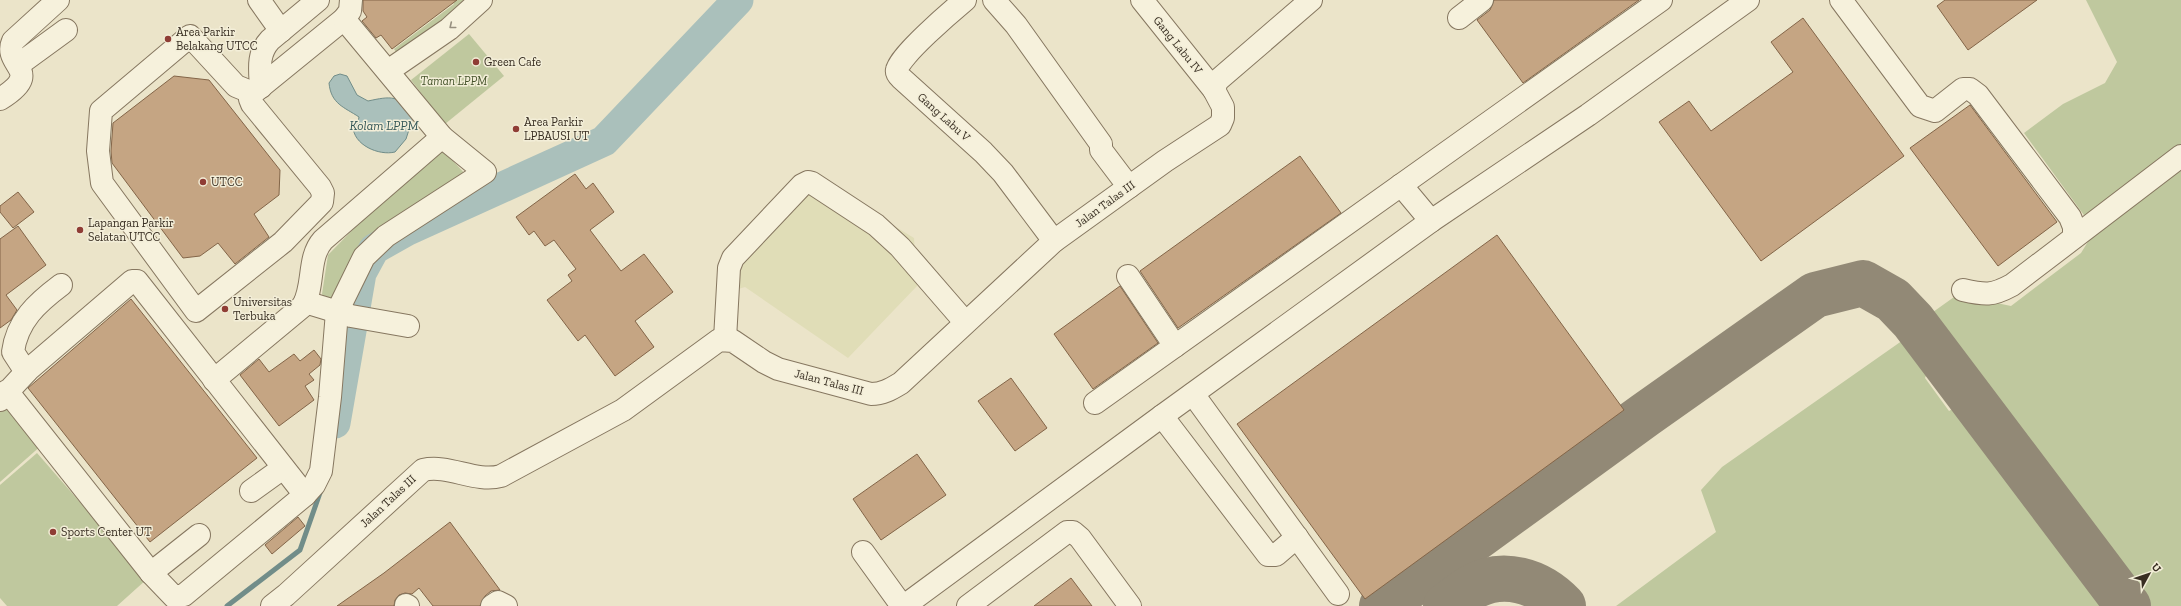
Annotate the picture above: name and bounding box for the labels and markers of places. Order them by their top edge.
place label: Area Parkir Belakang UTCC [176,25,258,53]
marker: Area Parkir Belakang UTCC [163,34,173,44]
place label: Green Cafe [484,55,542,69]
marker: Green Cafe [471,57,481,67]
place label: Area Parkir LPBAUSI UT [524,115,590,143]
marker: Area Parkir LPBAUSI UT [511,124,521,134]
place label: UTCC [211,175,243,189]
marker: UTCC [198,177,208,187]
place label: Lapangan Parkir Selatan UTCC [88,216,174,244]
marker: Lapangan Parkir Selatan UTCC [75,225,85,235]
place label: Universitas Terbuka [233,295,292,323]
marker: Universitas Terbuka [220,304,230,314]
place label: Sports Center UT [61,525,152,539]
marker: Sports Center UT [48,527,58,537]

